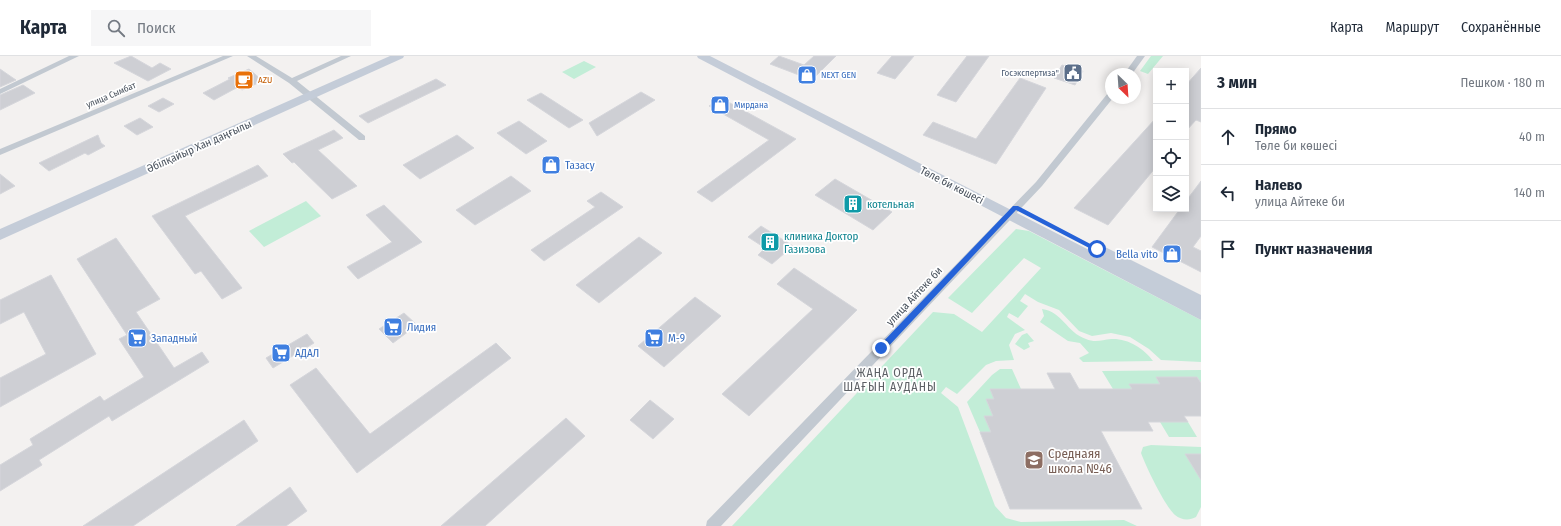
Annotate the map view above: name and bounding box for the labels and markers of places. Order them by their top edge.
public building icon: Госэкспертиза" [1062,62,1084,84]
shop icon: NEXT GEN [796,64,818,86]
place label: Госэкспертиза" [1001,68,1059,78]
cafe icon: AZU [233,69,255,91]
place label: NEXT GEN [821,70,856,80]
place label: AZU [258,75,272,85]
shop icon: Мирдана [709,94,731,116]
place label: Мирдана [734,100,769,110]
shop icon: Тазасу [540,154,562,176]
place label: Тазасу [565,159,595,172]
building icon: котельная [842,193,864,215]
place label: котельная [867,198,915,211]
place label: клиника Доктор Газизова [784,230,858,256]
building icon: клиника Доктор Газизова [759,231,781,253]
shop icon: Bella vito [1161,243,1183,265]
place label: Bella vito [1116,248,1158,261]
supermarket icon: Лидия [382,316,404,338]
place label: Лидия [407,321,436,334]
supermarket icon: Западный [126,327,148,349]
supermarket icon: M-9 [643,327,665,349]
place label: Западный [151,332,198,345]
place label: M-9 [668,332,685,345]
supermarket icon: АДАЛ [270,342,292,364]
place label: АДАЛ [295,347,319,360]
place label: Среднаяя школа №46 [1048,446,1112,476]
school or university icon: Среднаяя школа №46 [1023,449,1045,471]

